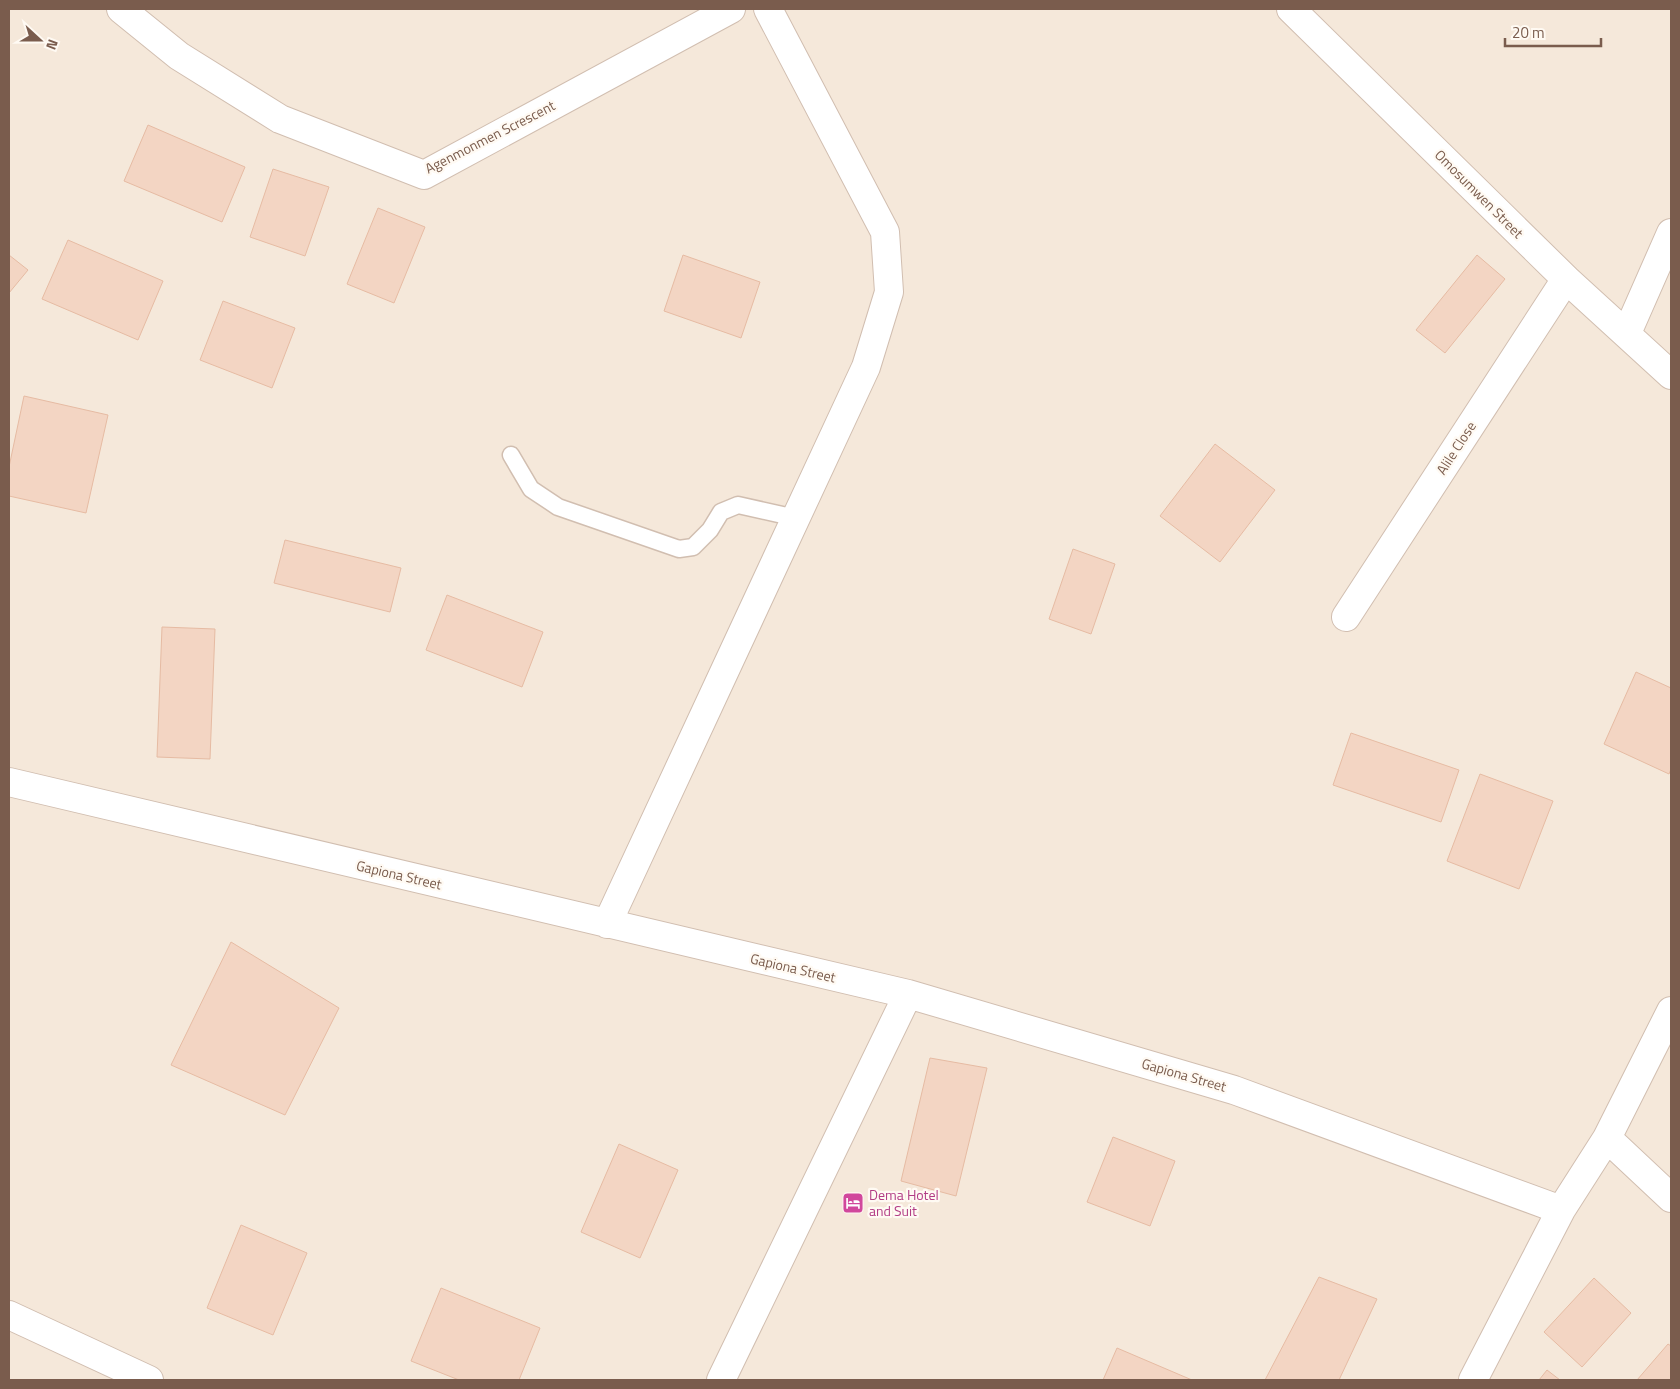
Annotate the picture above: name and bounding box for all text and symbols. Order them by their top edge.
north arrow [15,15,65,65]
scale bar [1505,15,1601,47]
text: 20 m [1512,21,1545,44]
text: N [41,37,64,53]
street label: Agenmonmen Screscent [421,95,559,178]
street label: Omosumwen Street [1430,144,1529,243]
street label: Alile Close [1430,417,1481,479]
street label: Gapiona Street [354,854,444,895]
street label: Gapiona Street [748,947,838,988]
street label: Gapiona Street [1139,1052,1229,1097]
place label: Dema Hotel and Suit [869,1184,939,1221]
hotel icon: Dema Hotel and Suit [841,1191,865,1215]

